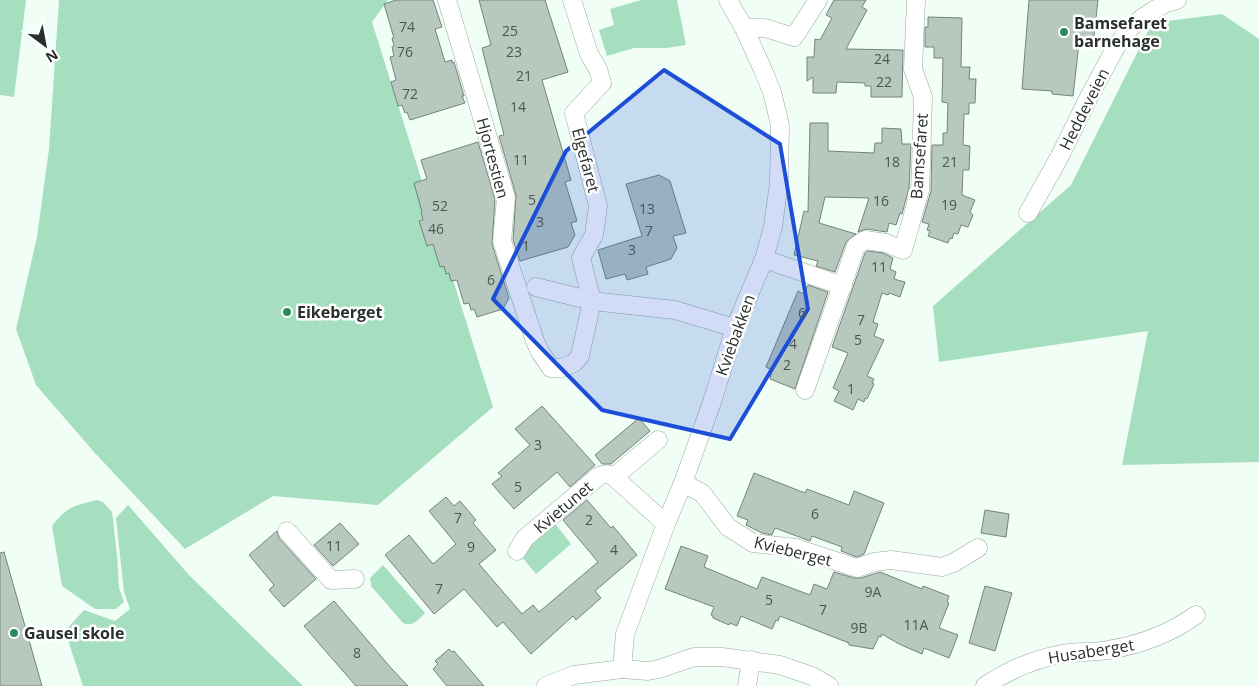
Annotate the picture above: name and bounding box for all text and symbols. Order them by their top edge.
place label: Bamsefaret barnehage [1074,12,1167,52]
house number: 74 [399,17,415,36]
north arrow [20,20,70,70]
house number: 25 [502,21,518,40]
marker: Bamsefaret barnehage [1058,26,1070,38]
house number: 76 [397,42,413,61]
house number: 23 [506,42,522,61]
text: N [42,45,62,68]
house number: 24 [874,49,890,68]
street label: Heddeveien [1054,64,1114,154]
house number: 21 [516,66,532,85]
house number: 22 [876,72,892,91]
house number: 72 [402,84,418,103]
house number: 14 [510,97,526,116]
street label: Bamsefaret [905,112,933,200]
street label: Hjortestien [472,115,514,201]
street label: Elgefaret [567,125,605,195]
house number: 11 [513,150,529,169]
house number: 18 [884,152,900,171]
house number: 21 [942,152,958,171]
house number: 5 [528,190,536,209]
house number: 16 [873,191,889,210]
house number: 19 [941,195,957,214]
house number: 52 [432,196,448,215]
house number: 13 [639,199,655,218]
house number: 3 [536,212,544,231]
house number: 46 [428,219,444,238]
house number: 7 [645,221,653,240]
house number: 1 [522,236,530,255]
house number: 3 [628,240,636,259]
house number: 11 [871,257,887,276]
house number: 6 [487,270,495,289]
street label: Kviebakken [710,291,760,379]
place label: Eikeberget [297,301,383,323]
house number: 6 [798,303,806,322]
marker: Eikeberget [281,306,293,318]
house number: 7 [857,310,865,329]
house number: 5 [854,330,862,349]
house number: 4 [789,334,797,353]
house number: 2 [783,355,791,374]
house number: 1 [847,379,855,398]
house number: 3 [534,435,542,454]
street label: Kvietunet [529,476,597,538]
house number: 5 [514,477,522,496]
house number: 6 [811,504,819,523]
house number: 7 [454,508,462,527]
house number: 2 [585,510,593,529]
street label: Kvieberget [752,531,835,571]
house number: 11 [326,536,342,555]
house number: 9 [467,537,475,556]
house number: 4 [610,540,618,559]
house number: 7 [435,579,443,598]
house number: 9A [865,582,882,601]
house number: 5 [765,590,773,609]
house number: 7 [819,600,827,619]
house number: 11A [904,615,929,634]
house number: 9B [850,618,868,637]
place label: Gausel skole [24,622,124,644]
marker: Gausel skole [8,627,20,639]
street label: Husaberget [1046,633,1136,669]
house number: 8 [353,643,361,662]

